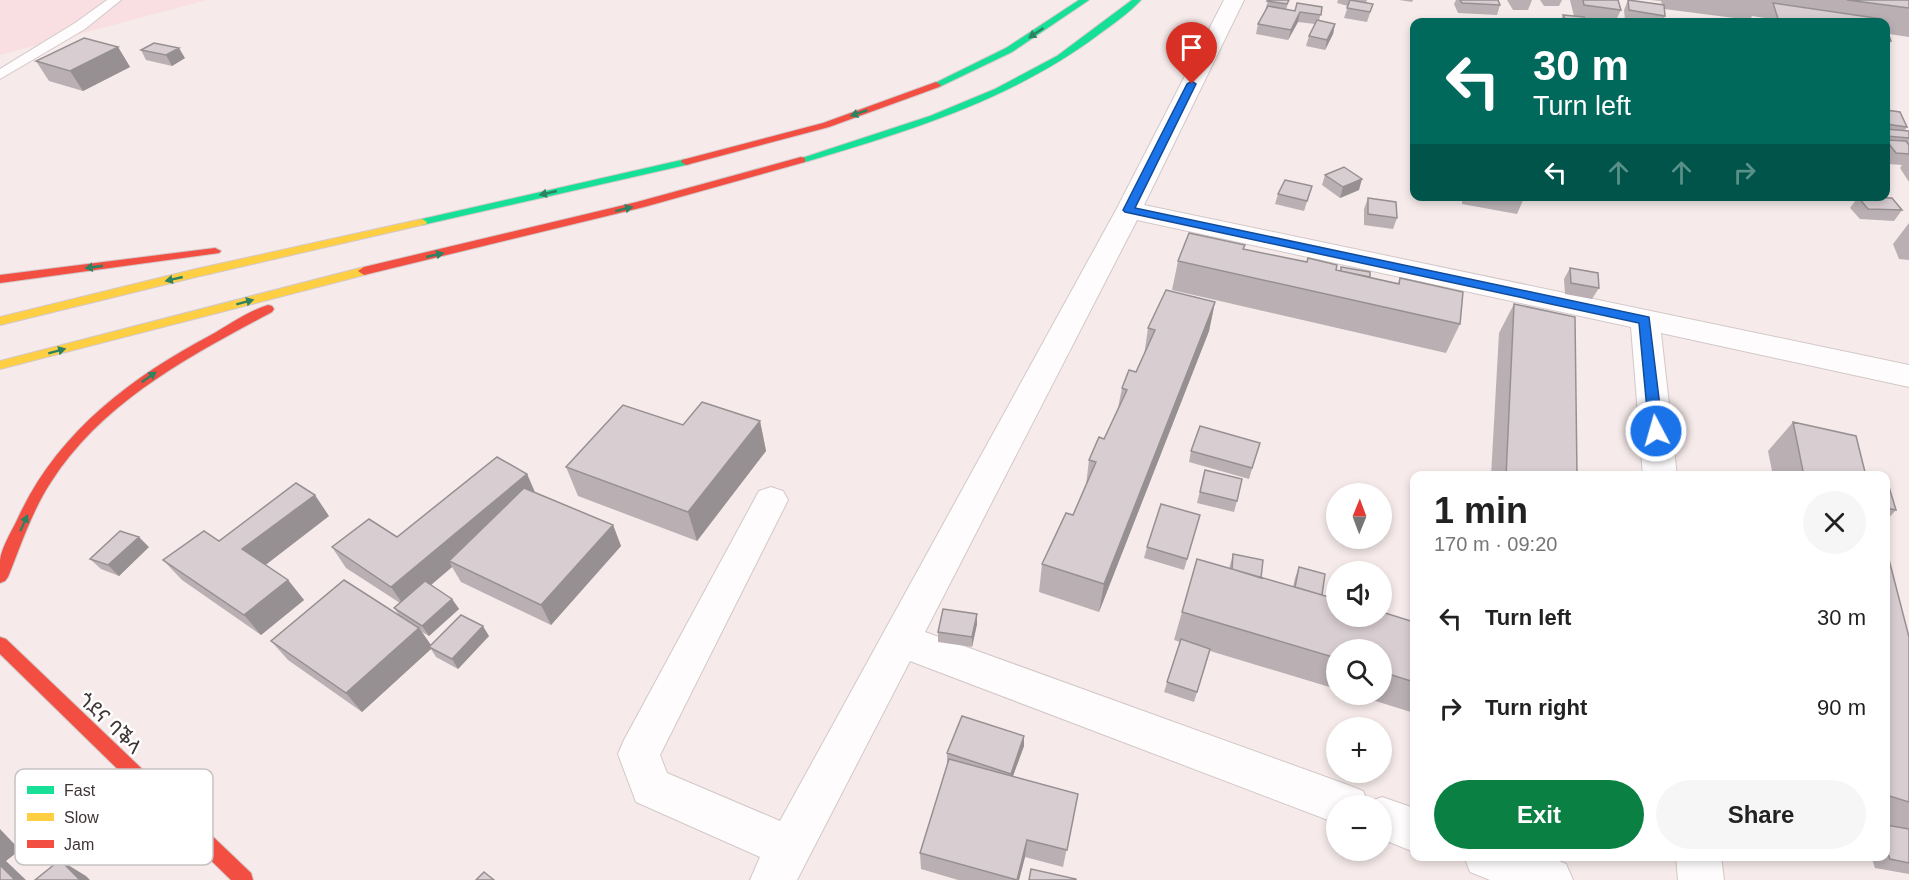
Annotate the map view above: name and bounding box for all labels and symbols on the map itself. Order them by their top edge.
pin [1166,22,1217,84]
one-way arrow [1028,27,1044,38]
one-way arrow [850,108,868,118]
one-way arrow [539,189,558,199]
one-way arrow [615,204,633,214]
one-way arrow [425,249,444,259]
one-way arrow [84,262,103,271]
one-way arrow [165,275,183,285]
one-way arrow [236,296,255,306]
one-way arrow [47,345,66,355]
one-way arrow [141,372,156,384]
position arrow [1624,399,1688,463]
north arrow [1326,483,1392,549]
one-way arrow [19,514,29,532]
street label: ጎደና ባቕላ [74,688,146,758]
legend [15,769,213,865]
text: Fast [64,782,96,799]
text: Slow [64,809,99,826]
text: Jam [64,836,94,853]

